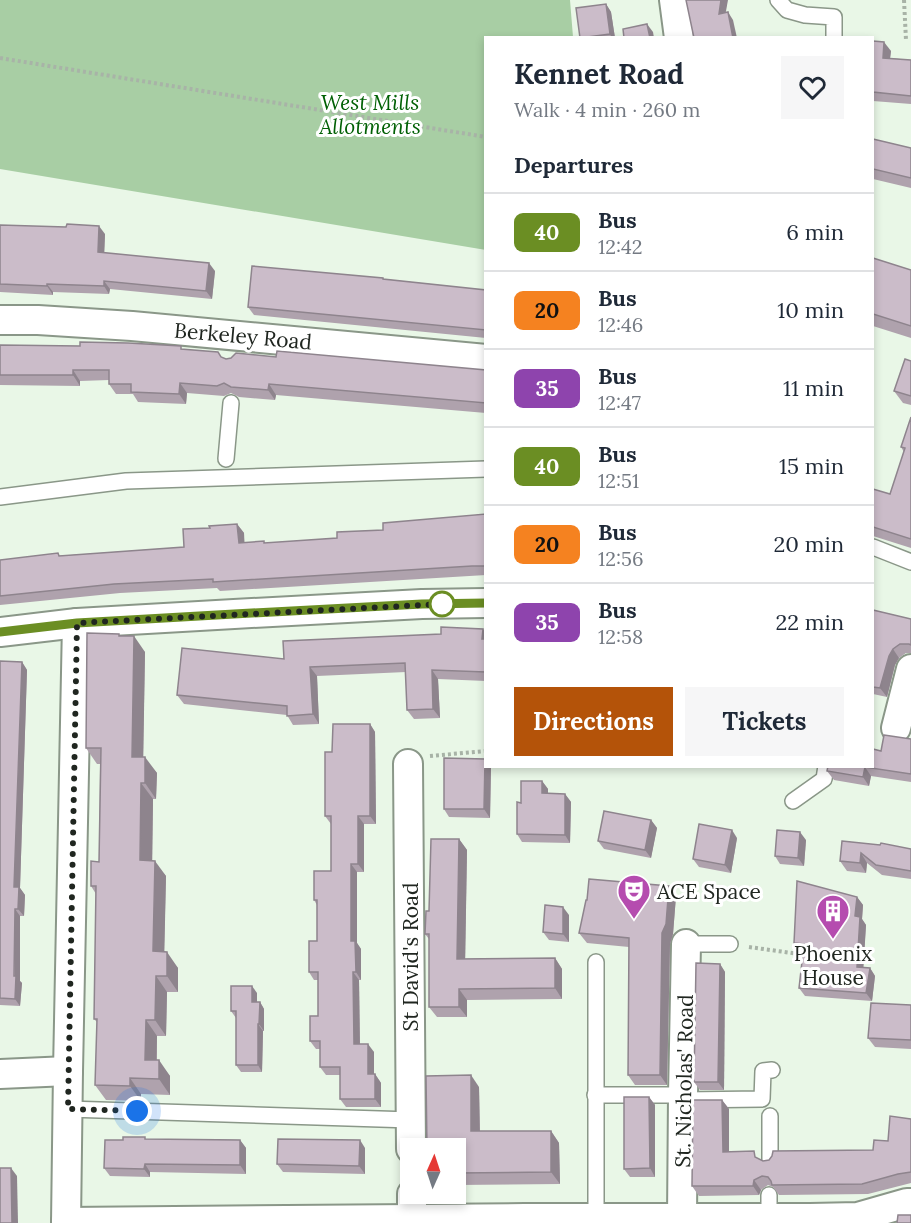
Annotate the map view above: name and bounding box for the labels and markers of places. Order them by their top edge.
unlabelled marker [429,591,455,617]
theatre icon: ACE Space [616,873,652,920]
place label: ACE Space [656,878,761,905]
building icon: Phoenix House [815,893,851,940]
place label: Phoenix House [794,940,872,991]

